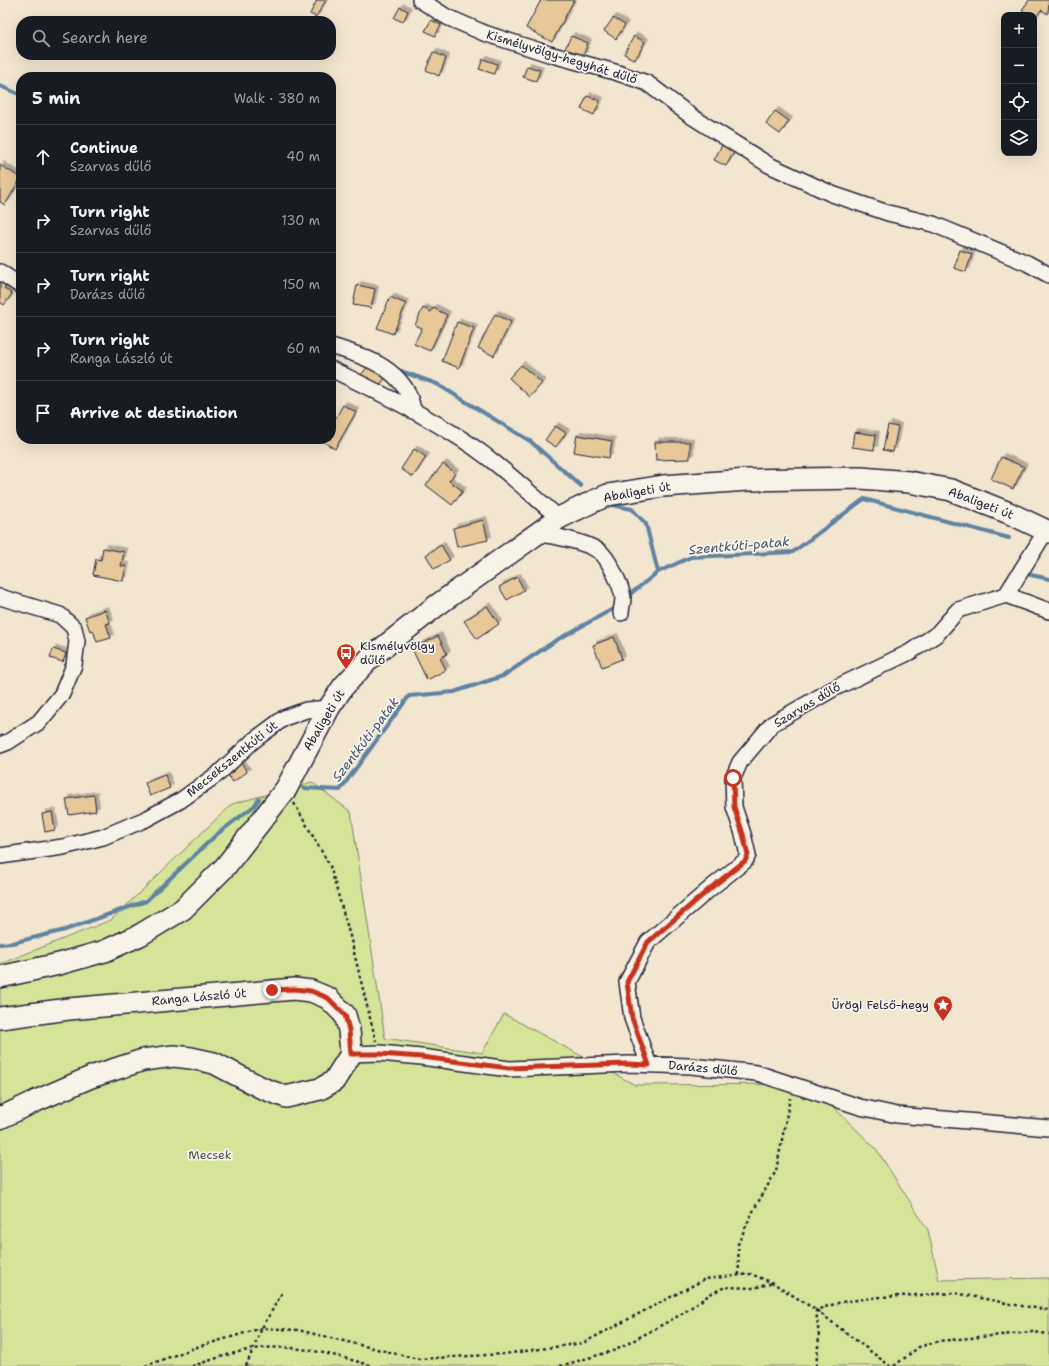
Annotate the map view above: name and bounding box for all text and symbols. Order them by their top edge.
map controls [1001,12,1037,156]
button: + [1001,12,1037,48]
search box [16,16,336,60]
street label: Kismélyvölgy-hegyhát dűlő [485,26,639,88]
icon: search [30,27,52,49]
text: Search here [62,28,148,48]
button: − [1001,48,1037,84]
button: locate [1001,84,1037,120]
text: 5 min [32,87,80,109]
text: Walk · 380 m [234,90,320,107]
button: layers [1001,120,1037,156]
text: Continue [70,138,138,158]
icon: ahead [32,146,54,168]
text: 40 m [286,148,320,165]
text: Szarvas dűlő [70,158,151,175]
text: Turn right [70,202,150,222]
icon: right [32,210,54,232]
text: 130 m [282,212,320,229]
text: Szarvas dűlő [70,222,151,239]
text: Turn right [70,266,150,286]
icon: right [32,274,54,296]
text: 150 m [282,276,320,293]
text: Darázs dűlő [70,286,145,303]
text: Turn right [70,330,150,350]
icon: right [32,338,54,360]
text: 60 m [287,340,320,357]
text: Ranga László út [70,350,173,367]
icon: arrive [32,402,54,424]
text: Arrive at destination [70,403,238,423]
street label: Abaligeti út [602,478,672,506]
street label: Abaligeti út [946,483,1016,523]
water label: Szentkúti-patak [688,533,791,558]
place label: Kismélyvölgy dűlő [360,638,435,668]
bus stop icon: Kismélyvölgy dűlő [335,642,357,670]
street label: Szarvas dűlő [771,679,843,731]
street label: Abaligeti út [300,687,348,753]
water label: Szentkúti-patak [328,693,403,785]
street label: Mecsekszentkúti út [183,717,281,801]
route start [724,769,742,787]
route end [263,981,281,999]
street label: Ranga László út [151,985,247,1009]
place icon: Ürögi Felső-hegy [932,994,954,1022]
place label: Ürögi Felső-hegy [831,997,929,1013]
street label: Darázs dűlő [668,1057,738,1079]
park label: Mecsek [188,1147,232,1163]

